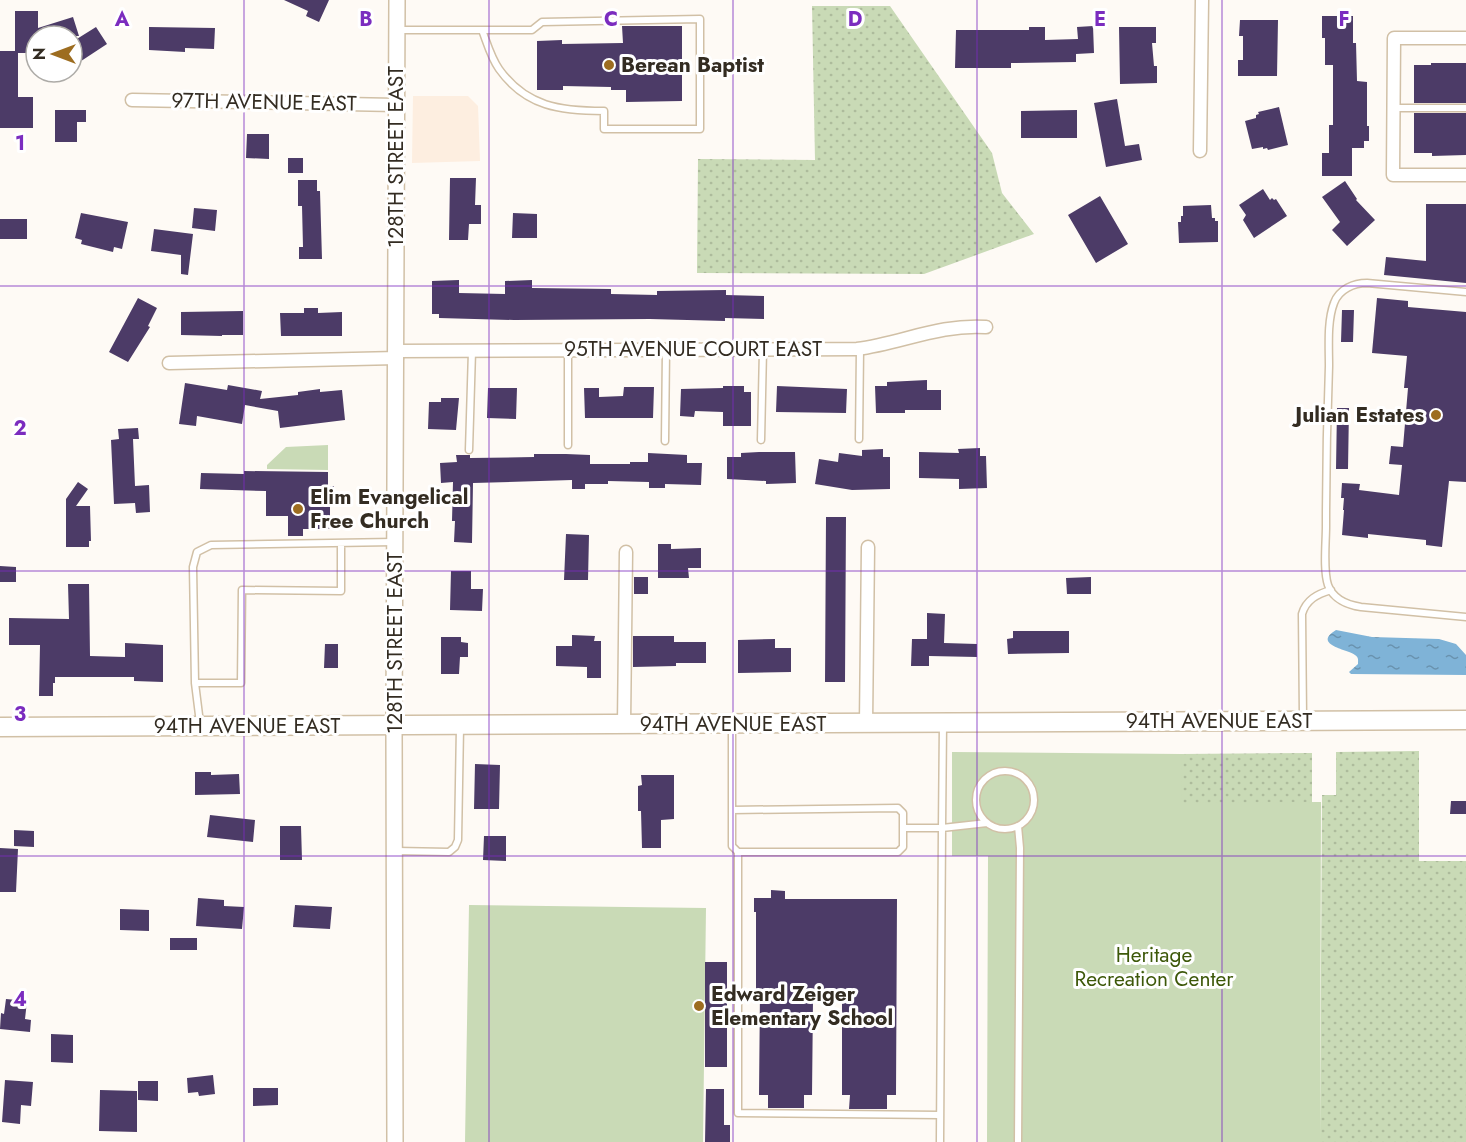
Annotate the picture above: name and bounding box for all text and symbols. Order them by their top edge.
text: A [114,5,130,34]
text: B [359,5,373,34]
text: C [604,5,618,34]
text: D [848,5,862,34]
text: E [1094,5,1106,34]
text: F [1338,5,1350,34]
north arrow [24,24,84,84]
text: N [28,48,51,60]
place label: Berean Baptist [621,50,764,80]
marker: Berean Baptist [602,58,616,72]
street label: 128TH STREET EAST [381,66,411,248]
street label: 97TH AVENUE EAST [171,85,357,119]
text: 1 [15,129,25,158]
street label: 95TH AVENUE COURT EAST [564,334,822,364]
place label: Julian Estates [1291,400,1424,430]
marker: Julian Estates [1429,408,1443,422]
text: 2 [13,414,27,443]
place label: Elim Evangelical Free Church [310,482,468,536]
marker: Elim Evangelical Free Church [291,502,305,516]
street label: 128TH STREET EAST [380,552,410,734]
text: 3 [14,700,26,729]
street label: 94TH AVENUE EAST [1126,706,1313,736]
street label: 94TH AVENUE EAST [640,709,827,739]
street label: 94TH AVENUE EAST [154,711,341,741]
park label: Heritage Recreation Center [1075,940,1234,994]
place label: Edward Zeiger Elementary School [711,979,893,1033]
text: 4 [13,985,27,1014]
marker: Edward Zeiger Elementary School [692,999,706,1013]

